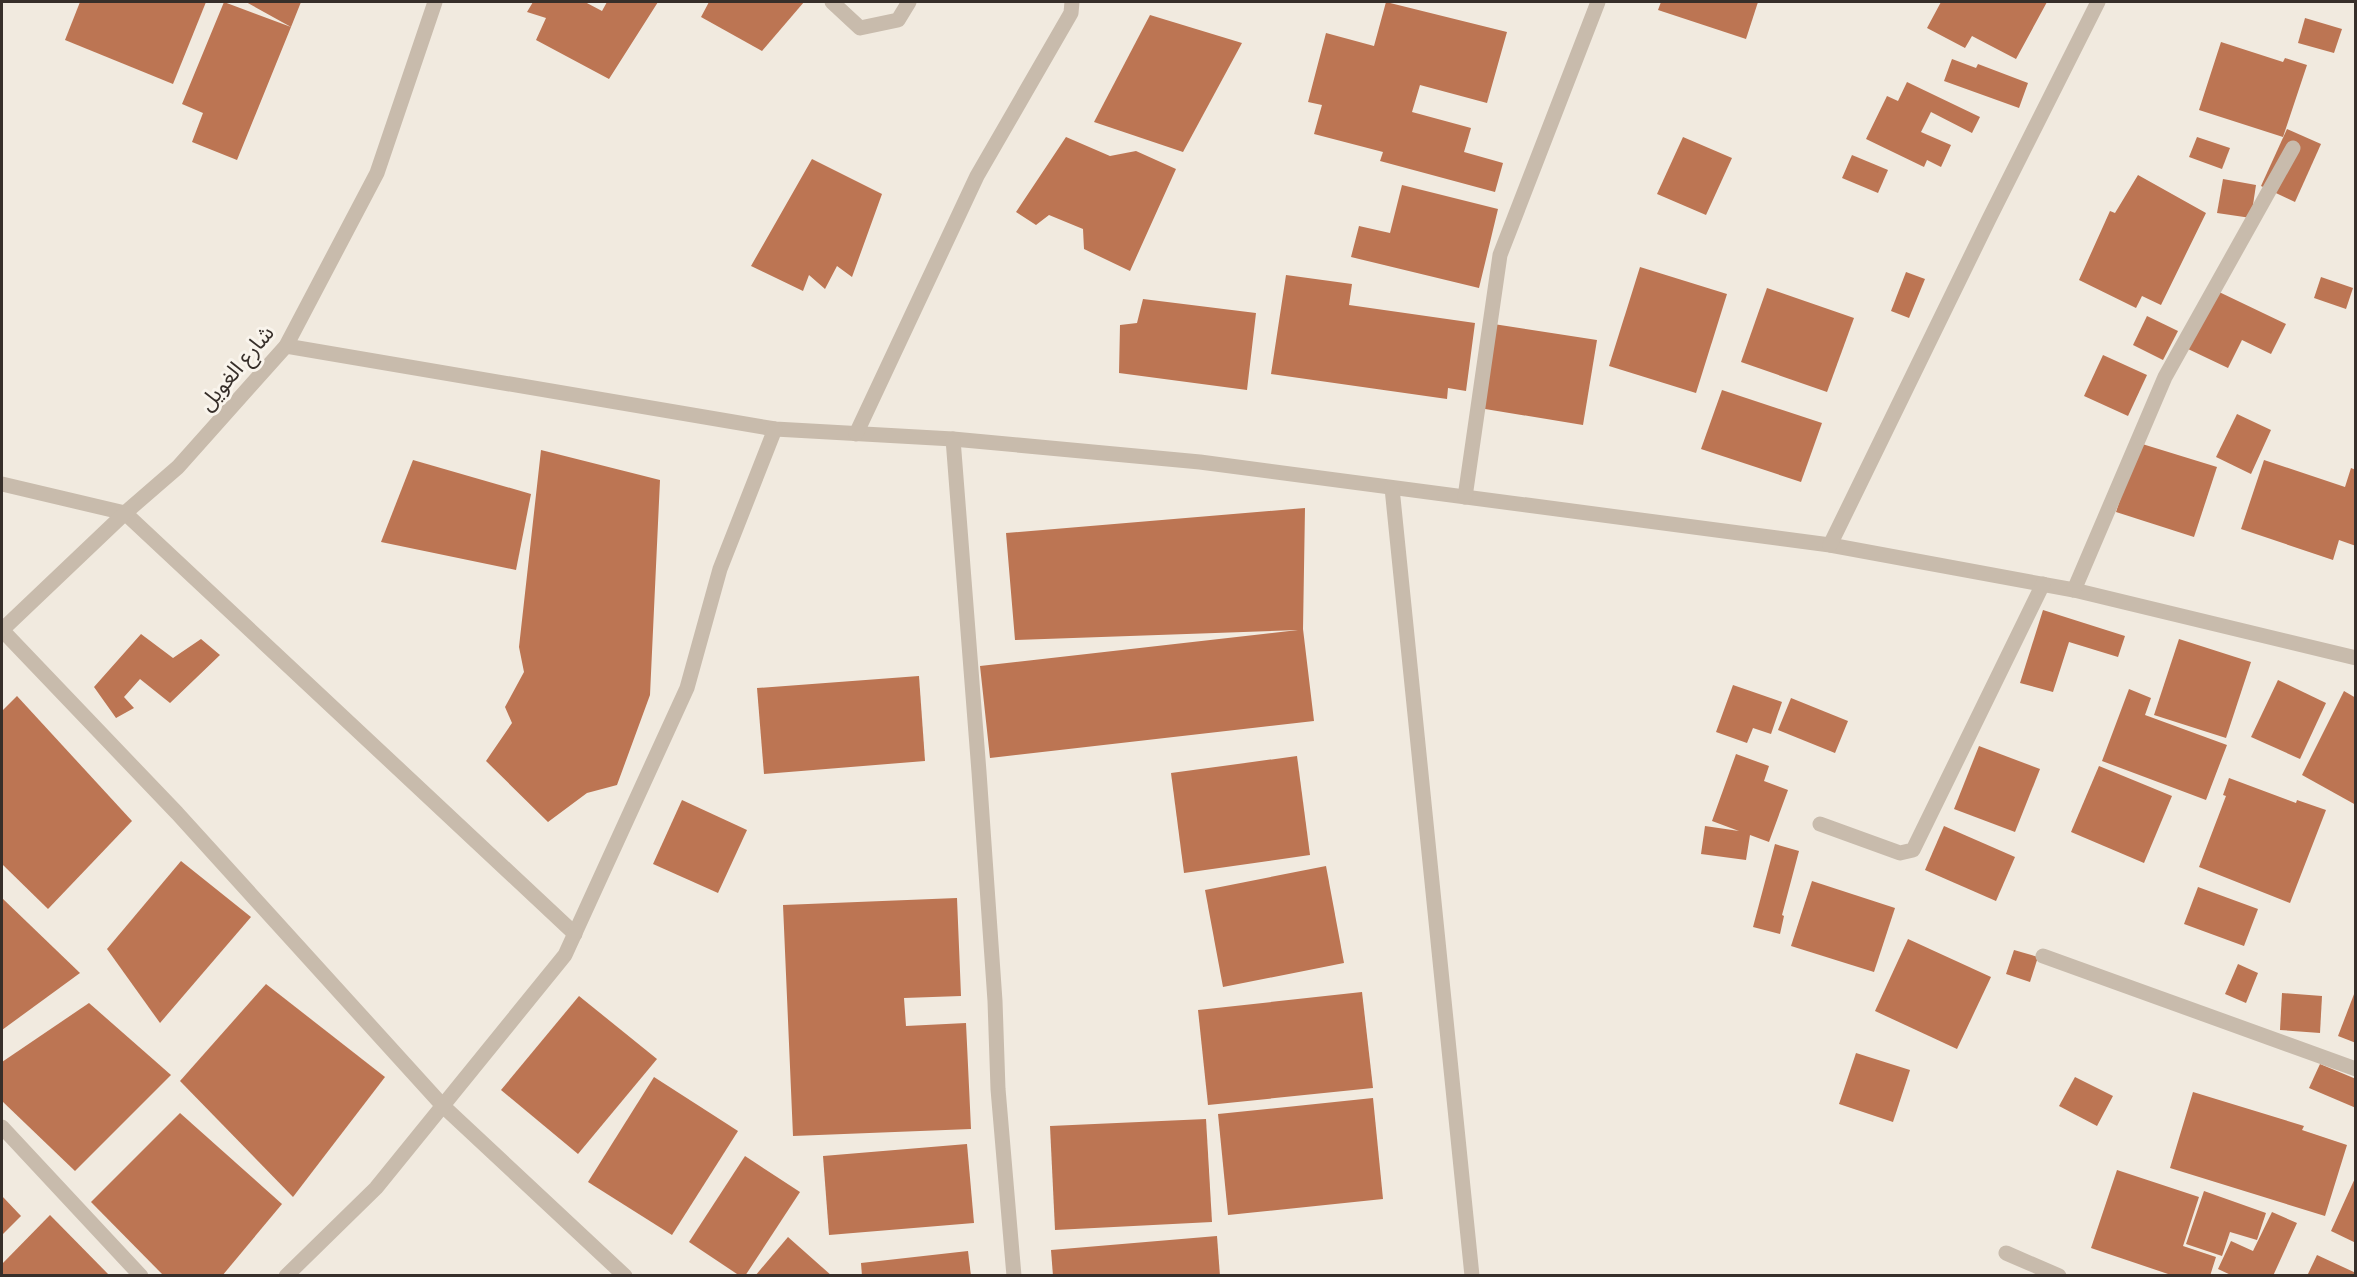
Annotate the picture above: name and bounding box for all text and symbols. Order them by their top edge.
street label: شارع الغويل [192,319,282,418]

